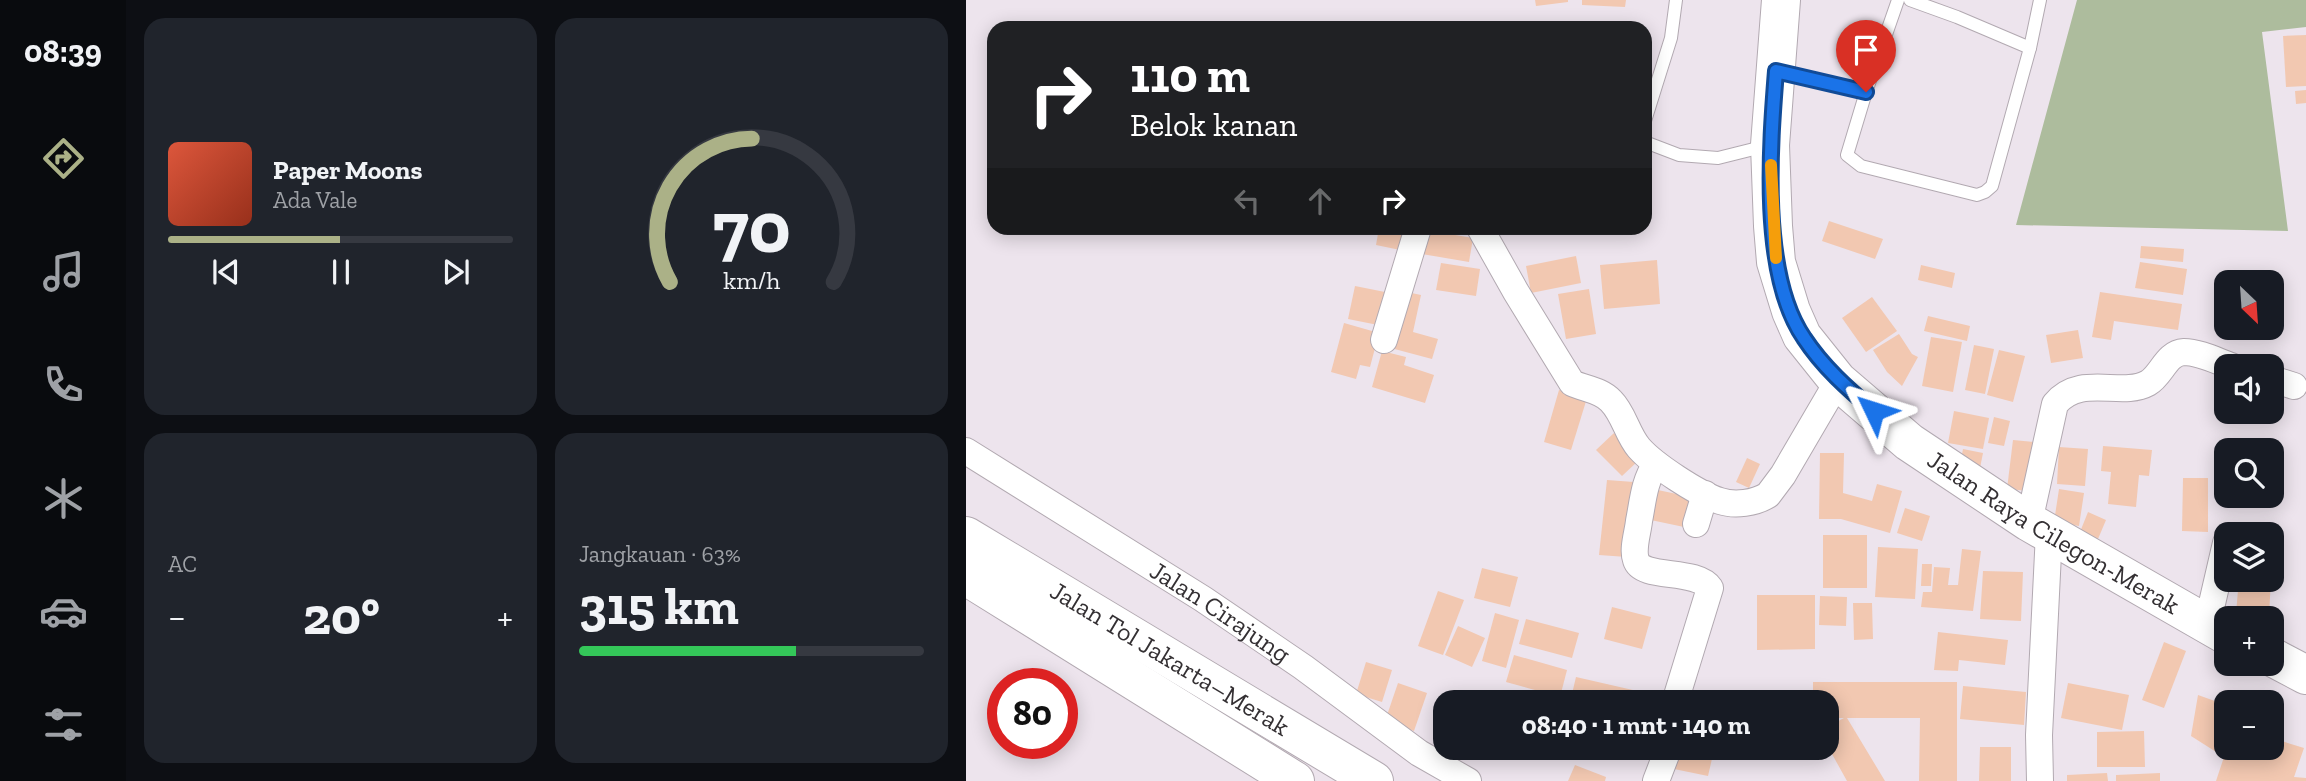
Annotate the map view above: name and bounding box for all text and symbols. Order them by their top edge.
pin [1836,20,1896,92]
icon: arrive [1847,31,1885,69]
text: 08:39 [24,32,102,70]
text: 110 m [1130,46,1250,105]
icon: right [1015,49,1106,140]
text: Belok kanan [1130,106,1297,144]
icon: directions [39,134,88,183]
text: Paper Moons [273,154,422,186]
icon: left [1228,182,1266,220]
icon: ahead [1301,182,1339,220]
icon: right [1374,182,1412,220]
text: 70 [713,184,790,272]
text: Ada Vale [273,186,357,214]
icon: music [39,247,88,296]
icon: previous [207,253,245,291]
icon: pause [322,253,360,291]
icon: next [437,253,475,291]
text: km/h [723,265,780,295]
north arrow [2214,270,2284,340]
map controls [2214,270,2284,760]
button: sound [2214,354,2284,424]
icon: phone [39,360,88,409]
position arrow [1837,374,1911,448]
button: search [2214,438,2284,508]
street label: Jalan Raya Cilegon-Merak [1922,443,2186,621]
icon: climate [39,474,88,523]
button: layers [2214,522,2284,592]
text: Jangkauan · 63% [579,540,741,568]
text: AC [168,550,197,578]
street label: Jalan Cirajung [1144,554,1297,670]
street label: Jalan Tol Jakarta–Merak [1045,574,1296,743]
text: 315 km [579,575,739,637]
text: 20° [303,585,380,647]
icon: car [39,587,88,636]
text: − [168,594,186,640]
text: + [497,594,513,640]
button: + [2214,606,2284,676]
speed limit sign: 80 [987,668,1078,759]
button: − [2214,690,2284,760]
icon: filters [39,700,88,749]
text: 08:40 · 1 mnt · 140 m [1522,709,1750,741]

